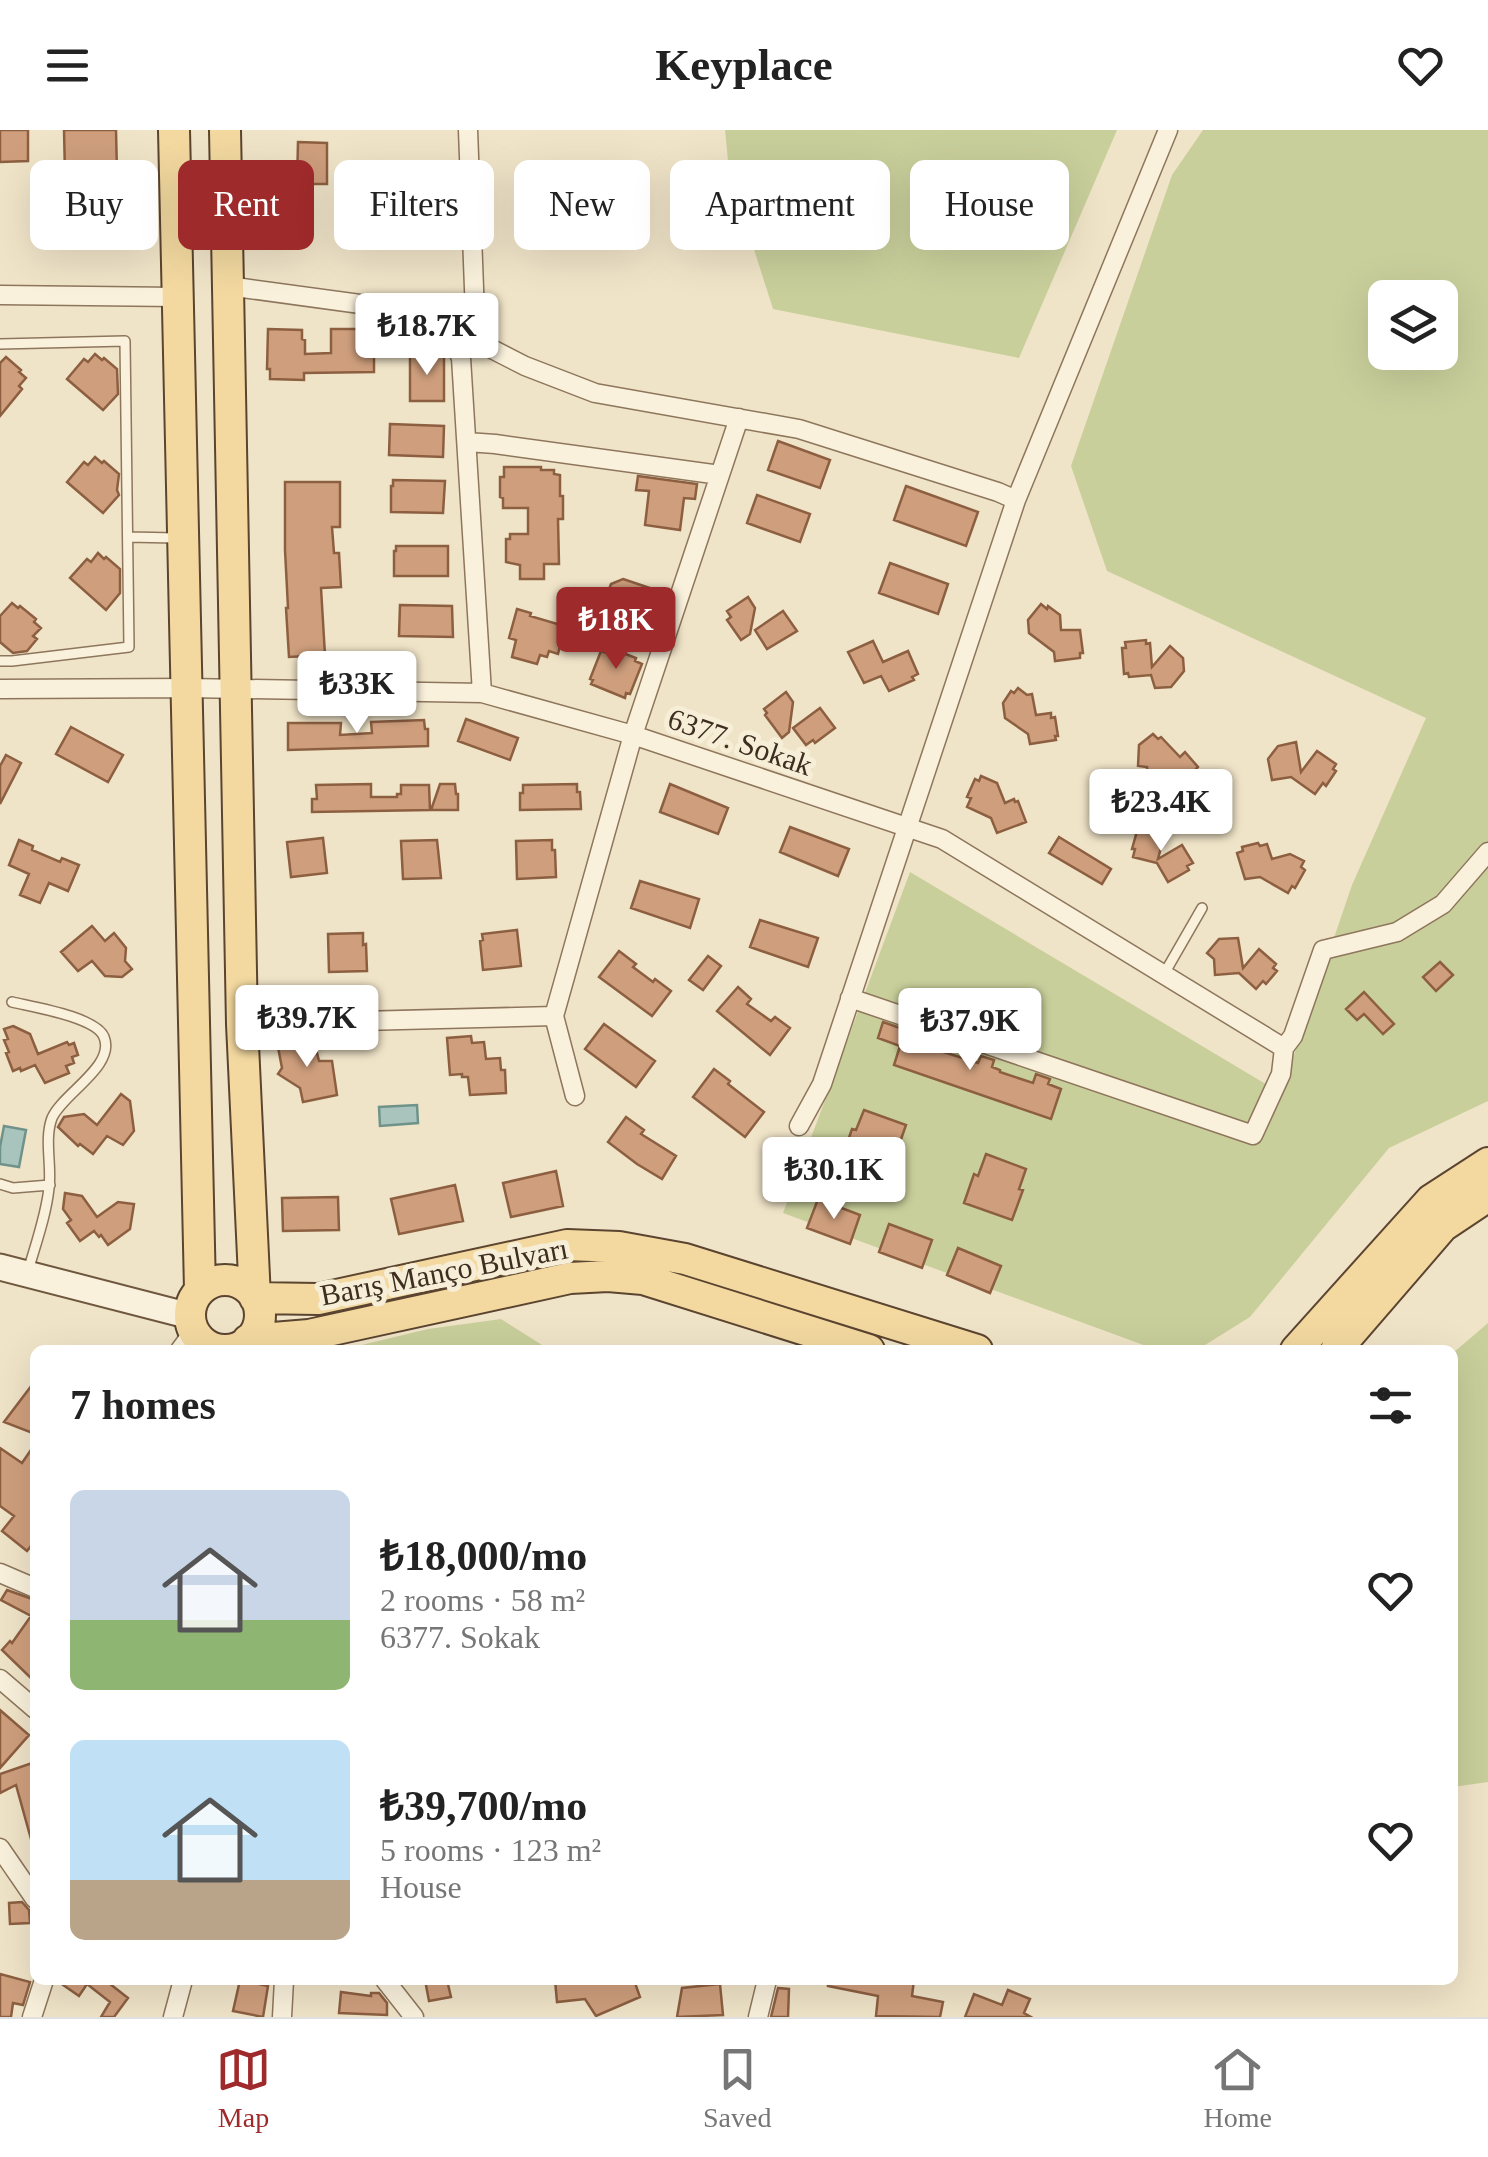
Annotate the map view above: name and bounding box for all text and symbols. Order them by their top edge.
icon: menu [40,38,95,93]
icon: heart [1393,38,1448,93]
text: Keyplace [655,40,833,90]
chip: Buy [30,160,158,250]
chip: Rent [178,160,314,250]
chip: Filters [334,160,494,250]
chip: New [514,160,650,250]
chip: Apartment [670,160,890,250]
chip: House [910,160,1069,250]
map controls [1368,280,1458,370]
button: layers [1368,280,1458,370]
pin: ₺18.7K [346,293,508,378]
text: ₺18.7K [377,307,477,343]
pin: ₺18K [557,587,675,672]
text: ₺18K [578,601,654,637]
pin: ₺33K [298,651,416,736]
text: ₺33K [319,665,395,701]
street label: 6377. Sokak [664,702,816,782]
pin: ₺23.4K [1080,769,1242,854]
text: ₺23.4K [1111,783,1211,819]
pin: ₺39.7K [226,985,388,1070]
pin: ₺37.9K [889,988,1051,1073]
text: ₺39.7K [257,999,357,1035]
text: ₺37.9K [920,1002,1020,1038]
pin: ₺30.1K [753,1137,915,1222]
text: ₺30.1K [784,1151,884,1187]
street label: Barış Manço Bulvarı [317,1231,571,1312]
icon: filters [1363,1378,1418,1433]
text: 7 homes [70,1382,216,1428]
icon: home [150,1530,270,1650]
text: ₺18,000/mo [380,1533,587,1579]
icon: heart [1363,1563,1418,1618]
text: 2 rooms · 58 m² [380,1582,585,1618]
text: 6377. Sokak [380,1619,540,1655]
icon: home [150,1780,270,1900]
text: ₺39,700/mo [380,1783,587,1829]
icon: heart [1363,1813,1418,1868]
text: 5 rooms · 123 m² [380,1832,601,1868]
text: House [380,1869,462,1905]
tab: Map [216,2042,271,2134]
tab: Saved [703,2042,771,2134]
tab: Home [1204,2042,1272,2134]

